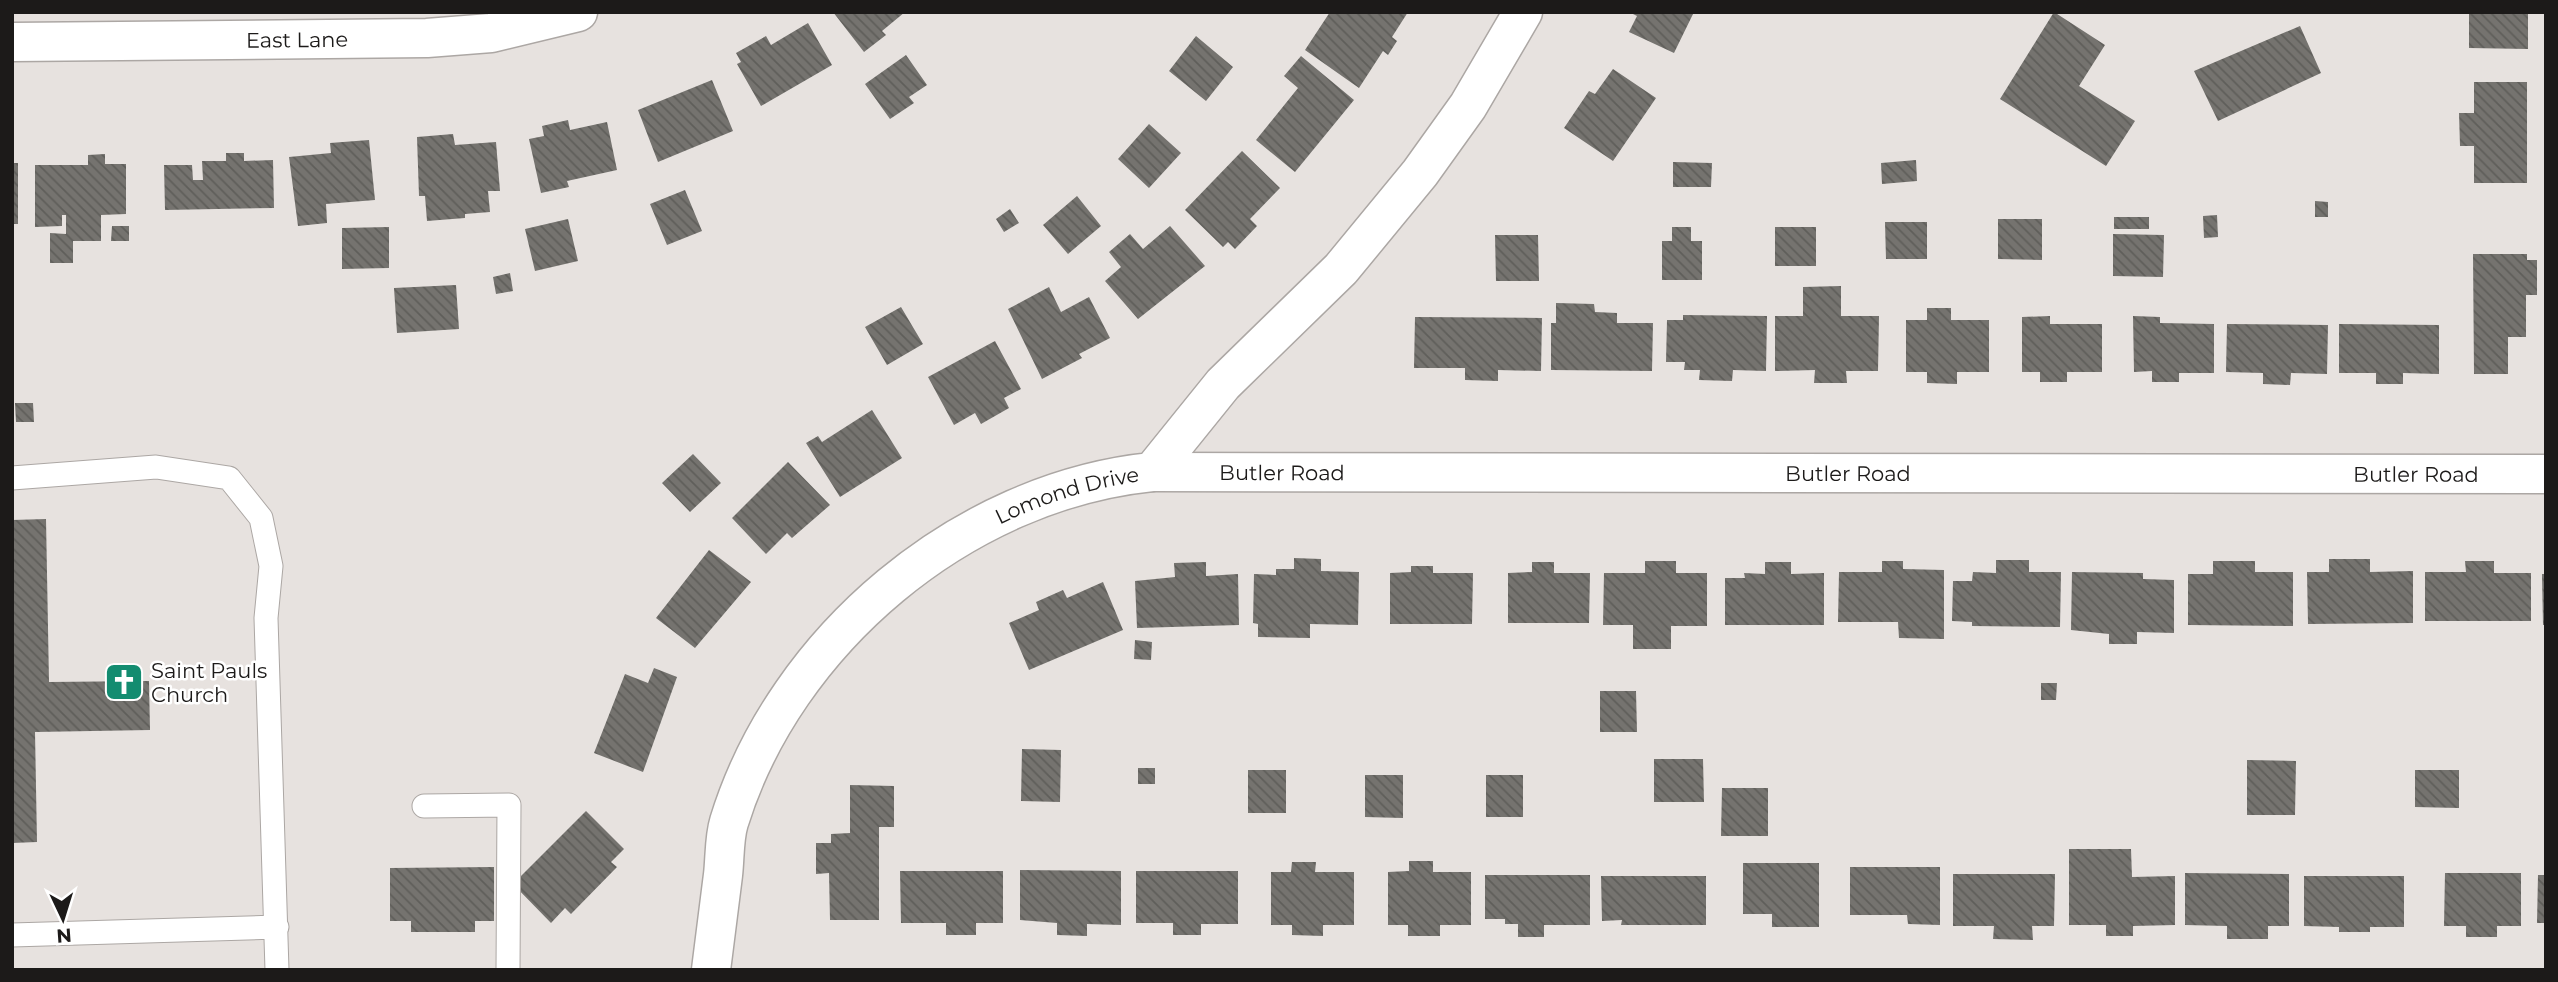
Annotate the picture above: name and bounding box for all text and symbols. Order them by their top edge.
street label: East Lane [246,26,348,52]
street label: Butler Road [1219,460,1345,485]
street label: Butler Road [1785,460,1911,486]
street label: Lomond Drive [991,461,1140,529]
street label: Butler Road [2353,461,2479,486]
place label: Saint Pauls Church [151,658,267,707]
church icon: Saint Pauls Church [103,661,145,703]
north arrow [28,884,98,954]
text: N [56,923,73,947]

